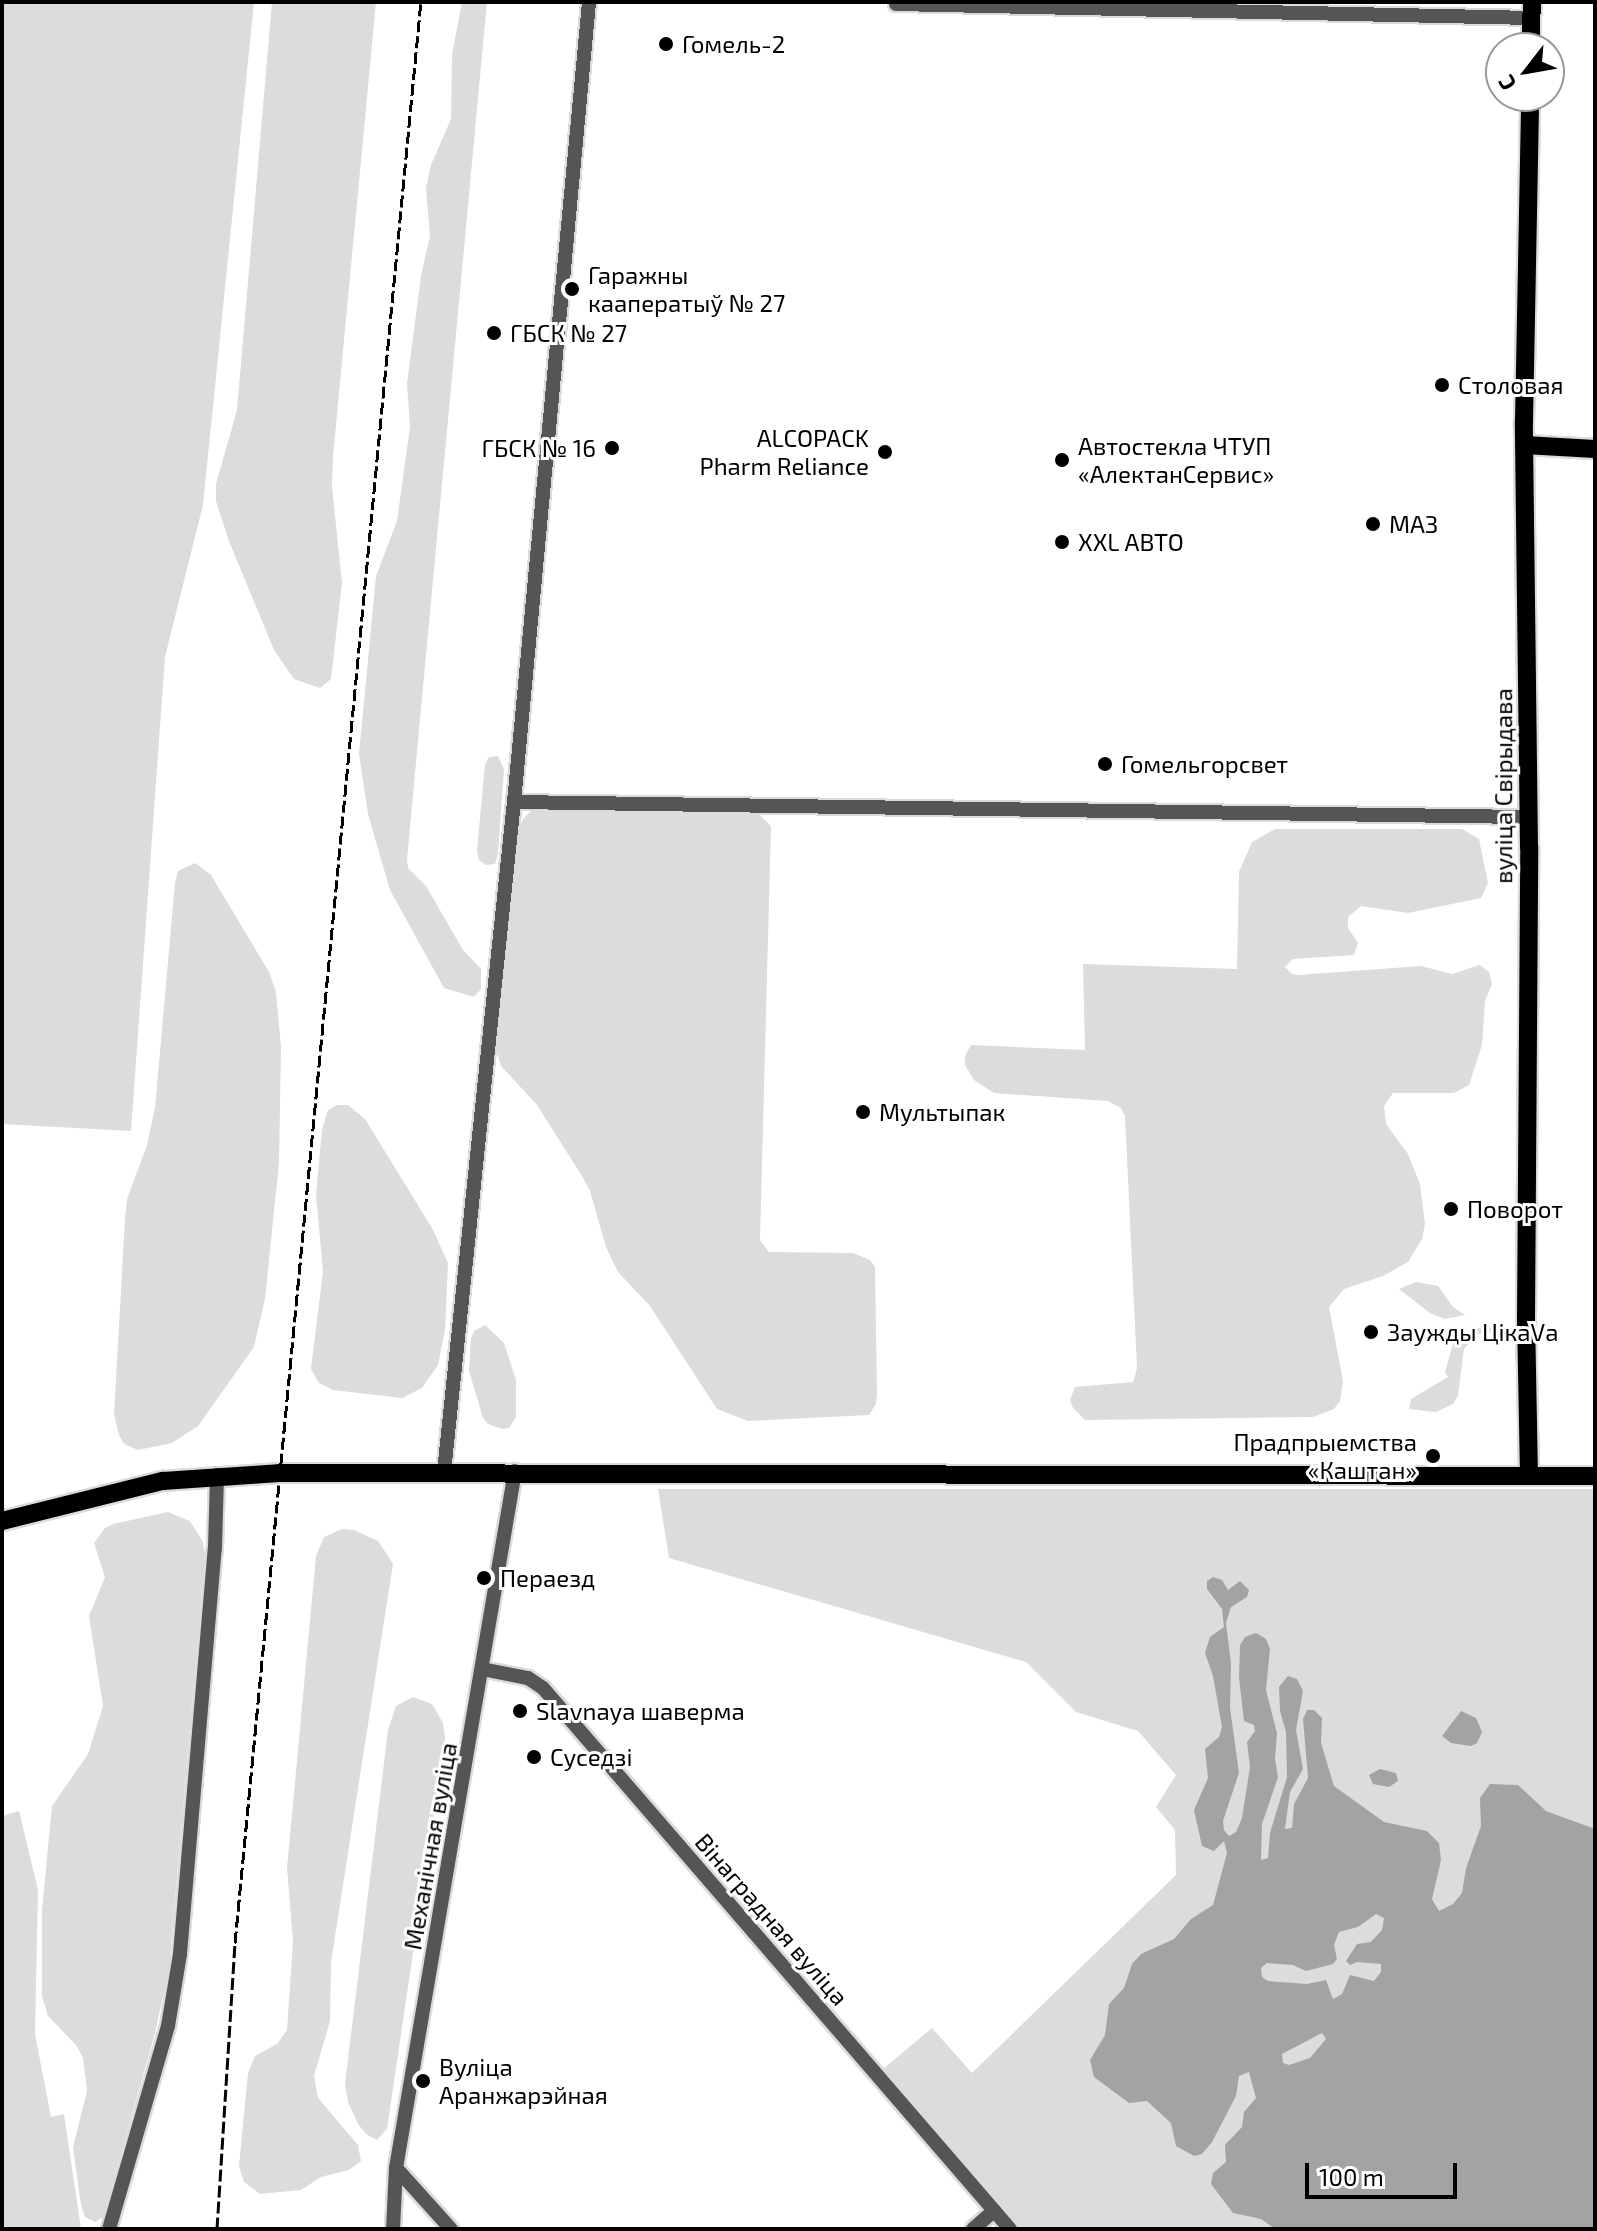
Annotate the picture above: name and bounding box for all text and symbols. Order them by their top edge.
place label: Гомель-2 [682,30,785,58]
north arrow [1485,32,1565,112]
marker: Гомель-2 [657,35,675,53]
text: С [1492,71,1521,96]
place label: Гаражны кааператыў № 27 [588,261,785,317]
marker: Гаражны кааператыў № 27 [563,280,581,298]
place label: ГБСК № 27 [510,319,627,347]
marker: ГБСК № 27 [485,324,503,342]
place label: Столовая [1458,371,1564,399]
marker: Столовая [1433,376,1451,394]
place label: ALCOPACK Pharm Reliance [699,424,869,480]
place label: Автостекла ЧТУП «АлектанСервис» [1078,432,1274,488]
place label: ГБСК № 16 [481,434,596,462]
marker: ГБСК № 16 [603,439,621,457]
marker: ALCOPACK Pharm Reliance [876,443,894,461]
marker: Автостекла ЧТУП «АлектанСервис» [1053,451,1071,469]
place label: МАЗ [1389,510,1438,538]
marker: МАЗ [1364,515,1382,533]
place label: XXL АВТО [1078,528,1184,556]
marker: XXL АВТО [1053,533,1071,551]
street label: вуліца Свірыдава [1489,688,1517,884]
place label: Гомельгорсвет [1121,750,1288,778]
marker: Гомельгорсвет [1096,755,1114,773]
place label: Мультыпак [879,1098,1005,1126]
marker: Мультыпак [854,1103,872,1121]
place label: Поворот [1467,1195,1563,1223]
marker: Поворот [1442,1200,1460,1218]
place label: Заужды ЦікаVа [1387,1318,1558,1346]
marker: Заужды ЦікаVа [1362,1323,1380,1341]
place label: Прадпрыемства «Каштан» [1234,1428,1417,1484]
marker: Прадпрыемства «Каштан» [1424,1447,1442,1465]
place label: Пераезд [500,1564,595,1592]
marker: Пераезд [475,1569,493,1587]
place label: Slavnaya шаверма [536,1697,745,1725]
marker: Slavnaya шаверма [511,1702,529,1720]
street label: Механічная вуліца [398,1740,462,1952]
place label: Суседзі [550,1743,633,1771]
marker: Суседзі [525,1748,543,1766]
street label: Вінаградная вуліца [690,1827,854,2011]
place label: Вуліца Аранжарэйная [439,2053,608,2109]
marker: Вуліца Аранжарэйная [414,2072,432,2090]
scale bar [1309,2147,1461,2197]
text: 100 m [1319,2162,1384,2191]

